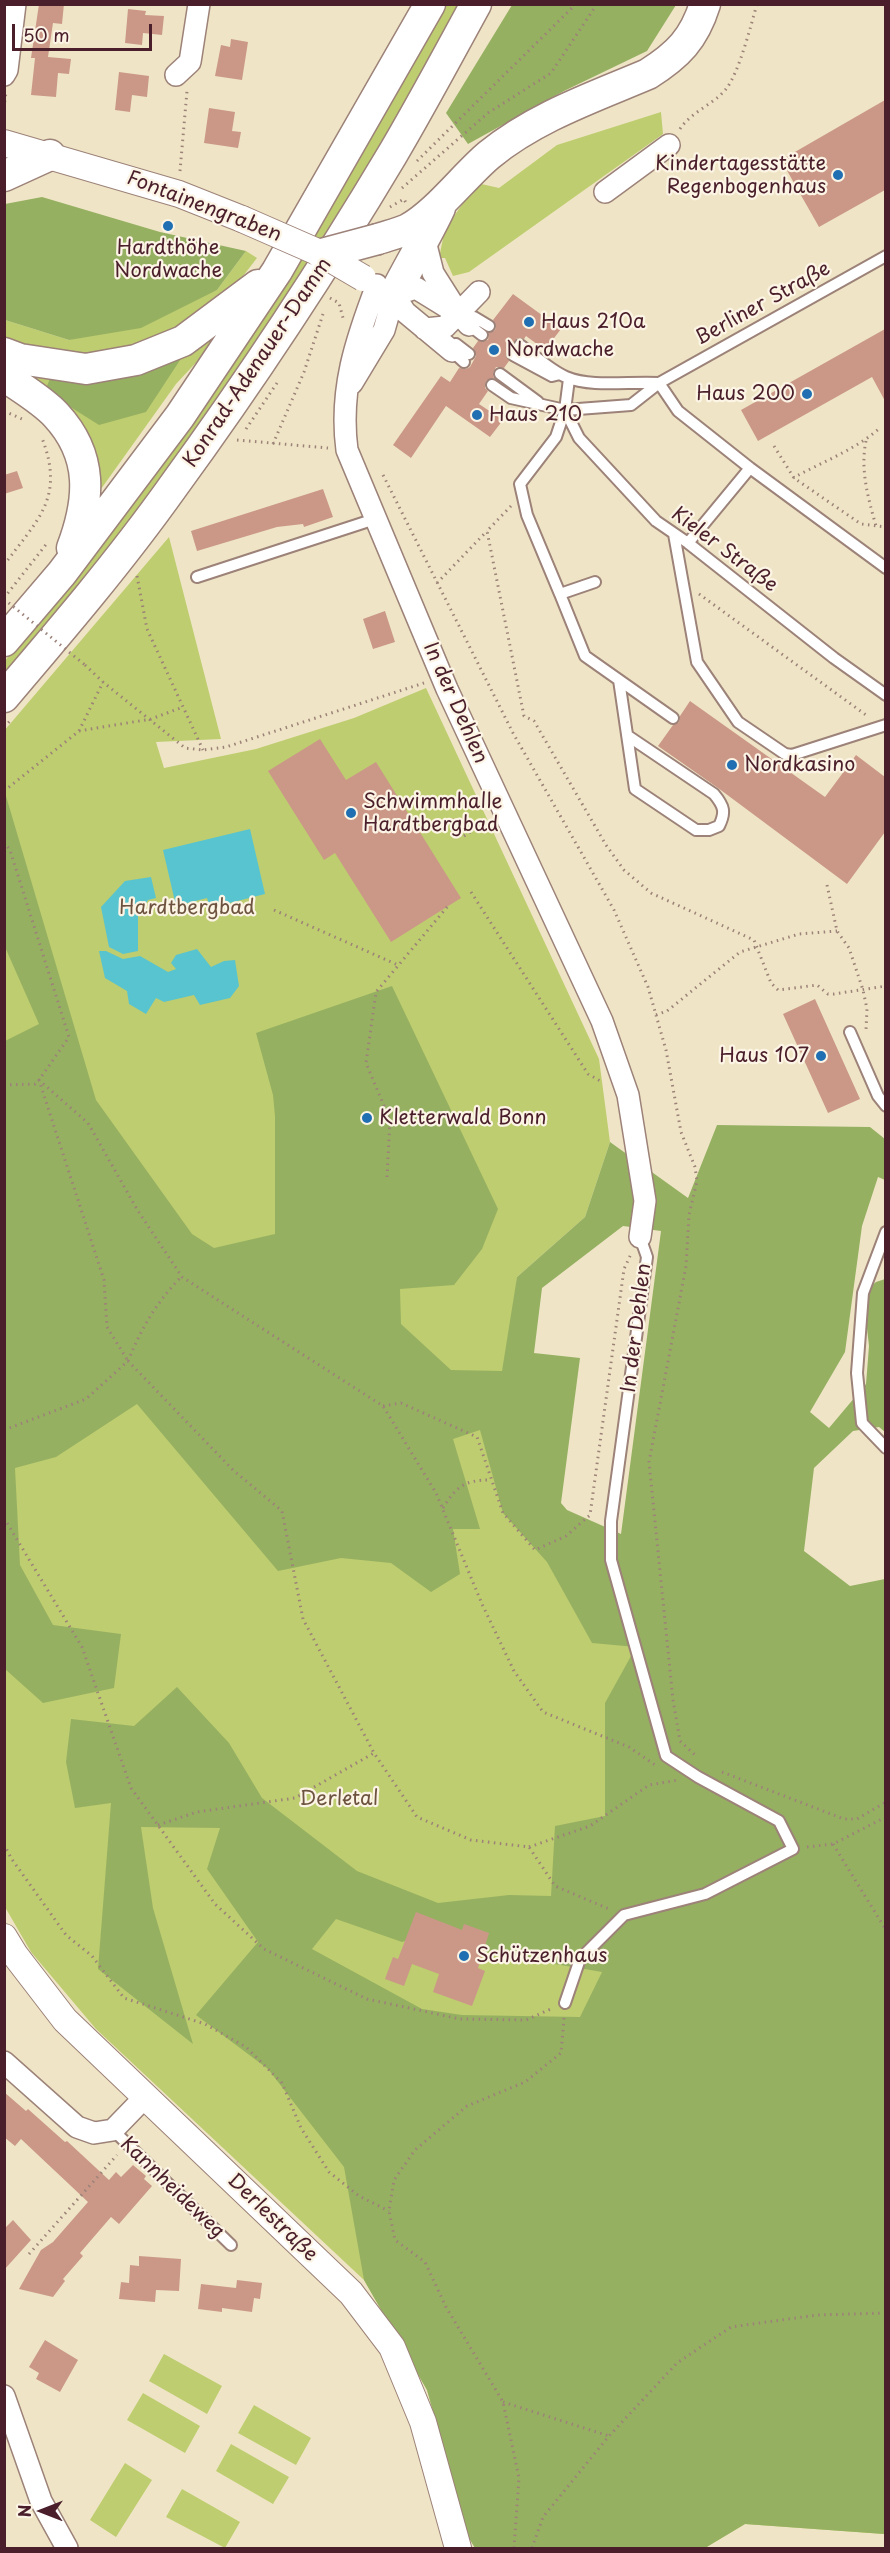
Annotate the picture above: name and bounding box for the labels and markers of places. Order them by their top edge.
place label: Kindertagesstätte Regenbogenhaus [655,152,826,199]
marker: Kindertagesstätte Regenbogenhaus [831,168,845,182]
marker: Hardthöhe Nordwache [161,219,175,233]
place label: Hardthöhe Nordwache [114,236,222,283]
place label: Haus 210a [541,310,645,334]
marker: Haus 210a [522,315,536,329]
place label: Nordwache [506,338,614,362]
marker: Nordwache [487,343,501,357]
place label: Haus 200 [696,382,795,406]
marker: Haus 200 [800,387,814,401]
place label: Haus 210 [489,403,582,427]
marker: Haus 210 [470,408,484,422]
place label: Nordkasino [744,753,855,777]
marker: Nordkasino [725,758,739,772]
place label: Schwimmhalle Hardtbergbad [363,790,502,837]
marker: Schwimmhalle Hardtbergbad [344,806,358,820]
place label: Haus 107 [719,1044,809,1068]
marker: Haus 107 [814,1049,828,1063]
place label: Kletterwald Bonn [379,1106,546,1130]
marker: Kletterwald Bonn [360,1111,374,1125]
place label: Schützenhaus [476,1944,607,1968]
marker: Schützenhaus [457,1949,471,1963]

